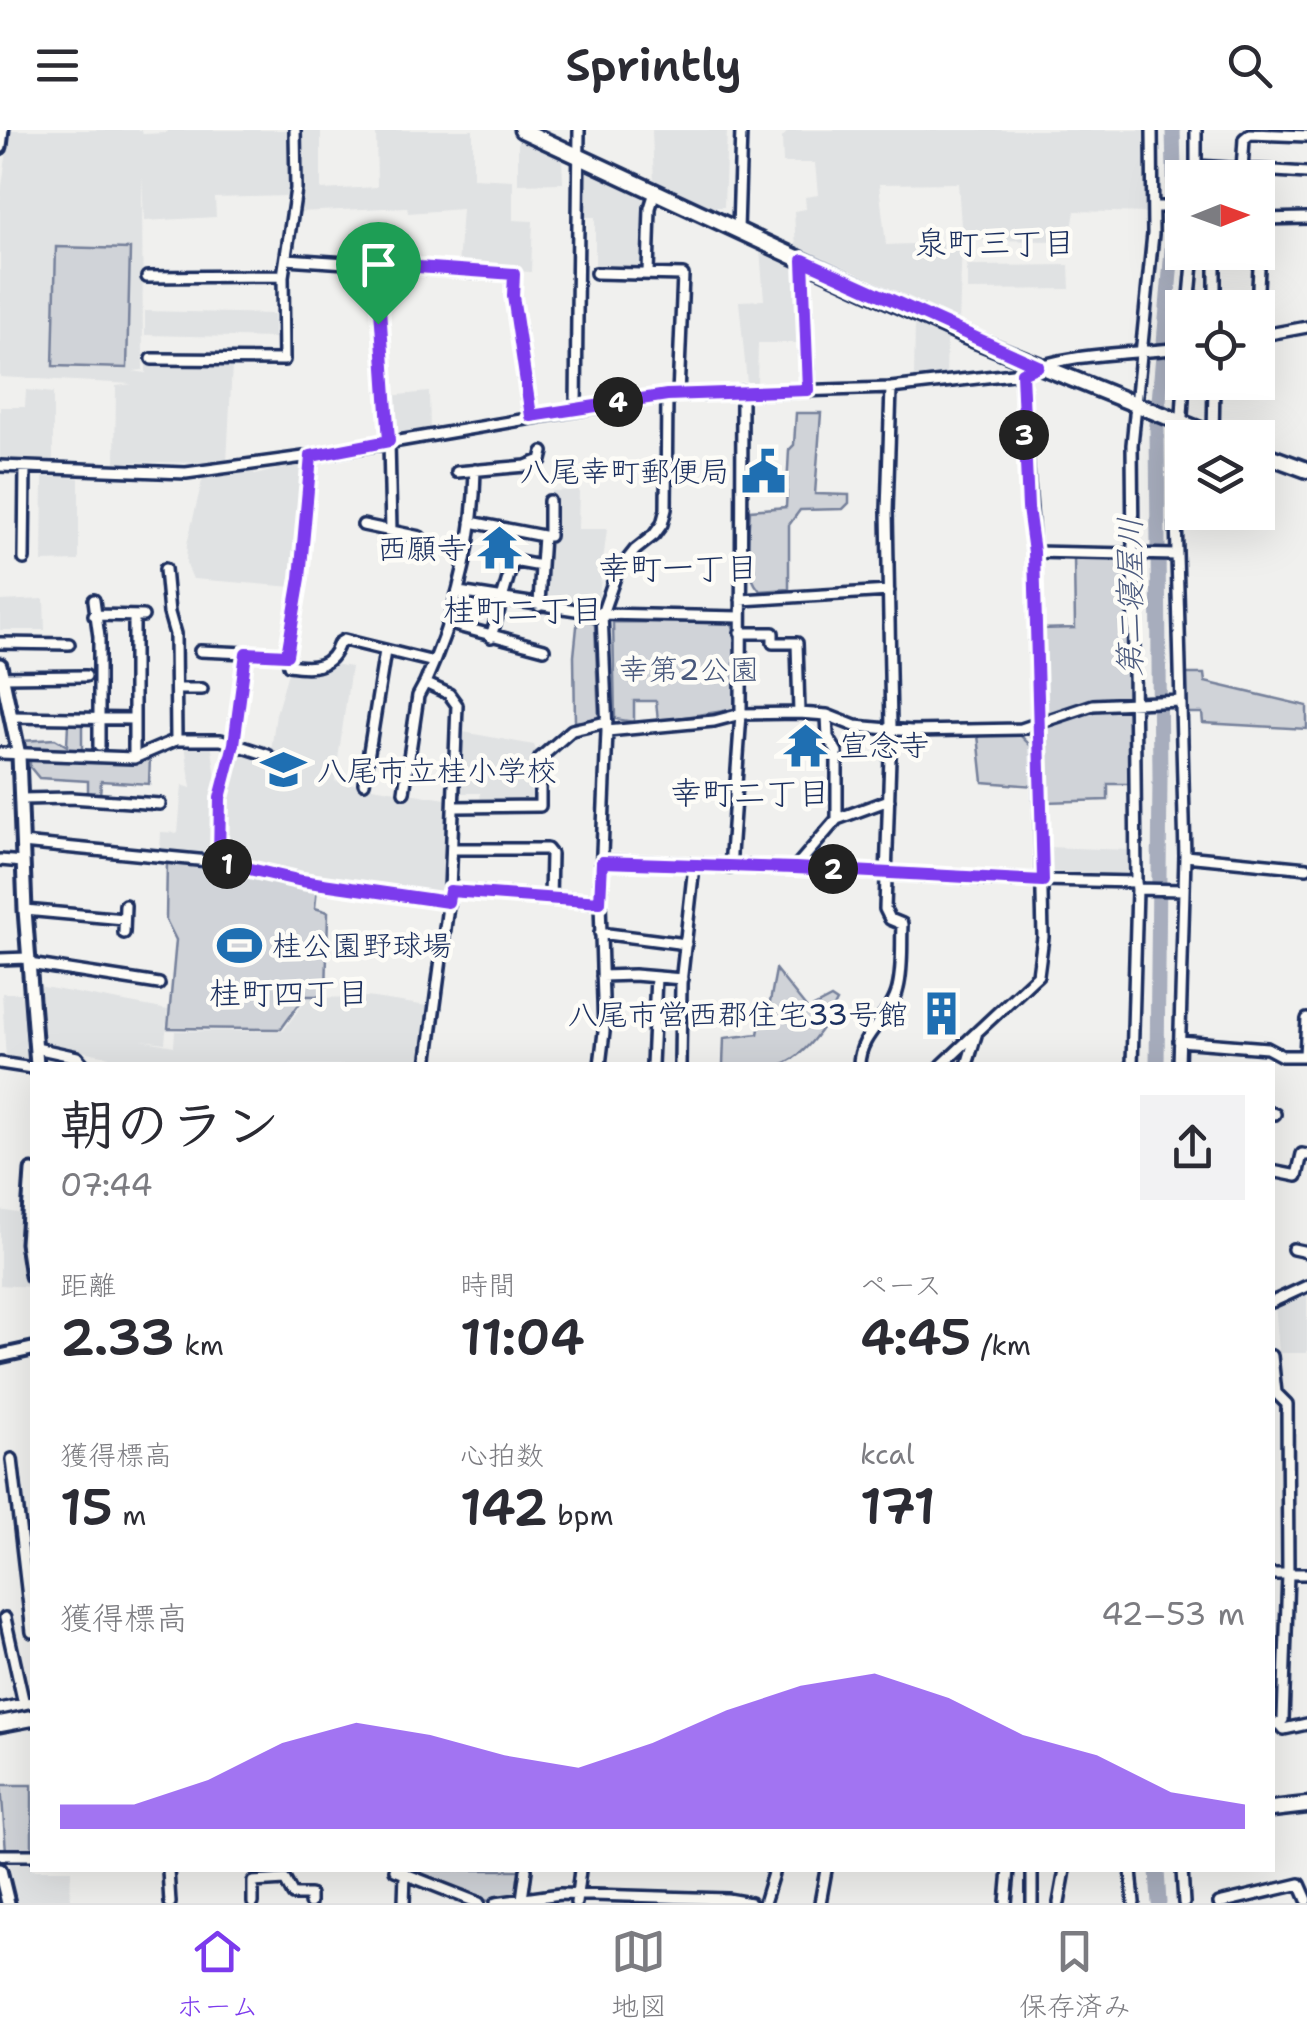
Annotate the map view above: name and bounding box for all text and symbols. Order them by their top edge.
text: Sprintly [565,35,742,95]
icon: menu [30,38,85,93]
icon: search [1222,38,1277,93]
north arrow [1165,160,1275,270]
map controls [1165,160,1275,530]
district label: 泉町三丁目 [915,221,1075,264]
pin [336,222,421,325]
icon: arrive [351,237,406,292]
button: locate [1165,290,1275,400]
pin: 4 [593,377,643,427]
text: 4 [608,383,628,421]
pin: 3 [999,410,1049,460]
text: 3 [1014,416,1034,454]
button: layers [1165,420,1275,530]
public building icon: 八尾幸町郵便局 [739,447,787,495]
place label: 八尾幸町郵便局 [520,451,730,492]
water label: 第二寝屋川 [1108,517,1151,677]
temple icon: 西願寺 [476,524,524,572]
place label: 西願寺 [377,528,467,569]
district label: 幸町一丁目 [598,546,758,589]
district label: 桂町二丁目 [443,588,603,631]
park label: 幸第2公園 [619,649,760,690]
temple icon: 宣念寺 [782,721,830,769]
place label: 宣念寺 [839,725,929,766]
school or university icon: 八尾市立桂小学校 [260,746,308,794]
place label: 八尾市立桂小学校 [317,750,557,791]
district label: 幸町二丁目 [670,771,830,814]
pin: 1 [202,839,252,889]
pin: 2 [808,844,858,894]
text: 1 [221,845,233,883]
text: 2 [823,850,843,888]
sports icon: 桂公園野球場 [215,921,263,969]
place label: 桂公園野球場 [272,925,452,966]
district label: 桂町四丁目 [209,971,369,1014]
building icon: 八尾市営西郡住宅33号館 [917,990,965,1038]
place label: 八尾市営西郡住宅33号館 [568,994,908,1035]
text: 朝のラン [60,1088,280,1162]
button: share [1140,1095,1245,1200]
text: 07:44 [60,1163,153,1206]
text: 距離 [60,1266,116,1304]
text: 時間 [460,1266,516,1304]
text: ペース [860,1266,942,1304]
text: 2.33 [60,1304,175,1371]
text: 11:04 [460,1304,585,1371]
text: 4:45 [860,1304,971,1371]
text: km [175,1326,224,1364]
text: /km [971,1326,1031,1364]
text: kcal [860,1435,914,1473]
text: 獲得標高 [60,1436,172,1474]
text: 心拍数 [460,1436,544,1474]
text: 171 [860,1473,936,1540]
text: 15 [60,1474,113,1541]
text: 142 [460,1474,548,1541]
text: m [113,1496,146,1534]
text: bpm [548,1496,614,1534]
text: 42–53 m [1101,1592,1245,1635]
text: 獲得標高 [60,1596,188,1639]
tab: ホーム [176,1924,259,2025]
tab: 地図 [611,1924,667,2025]
tab: 保存済み [1019,1924,1131,2025]

